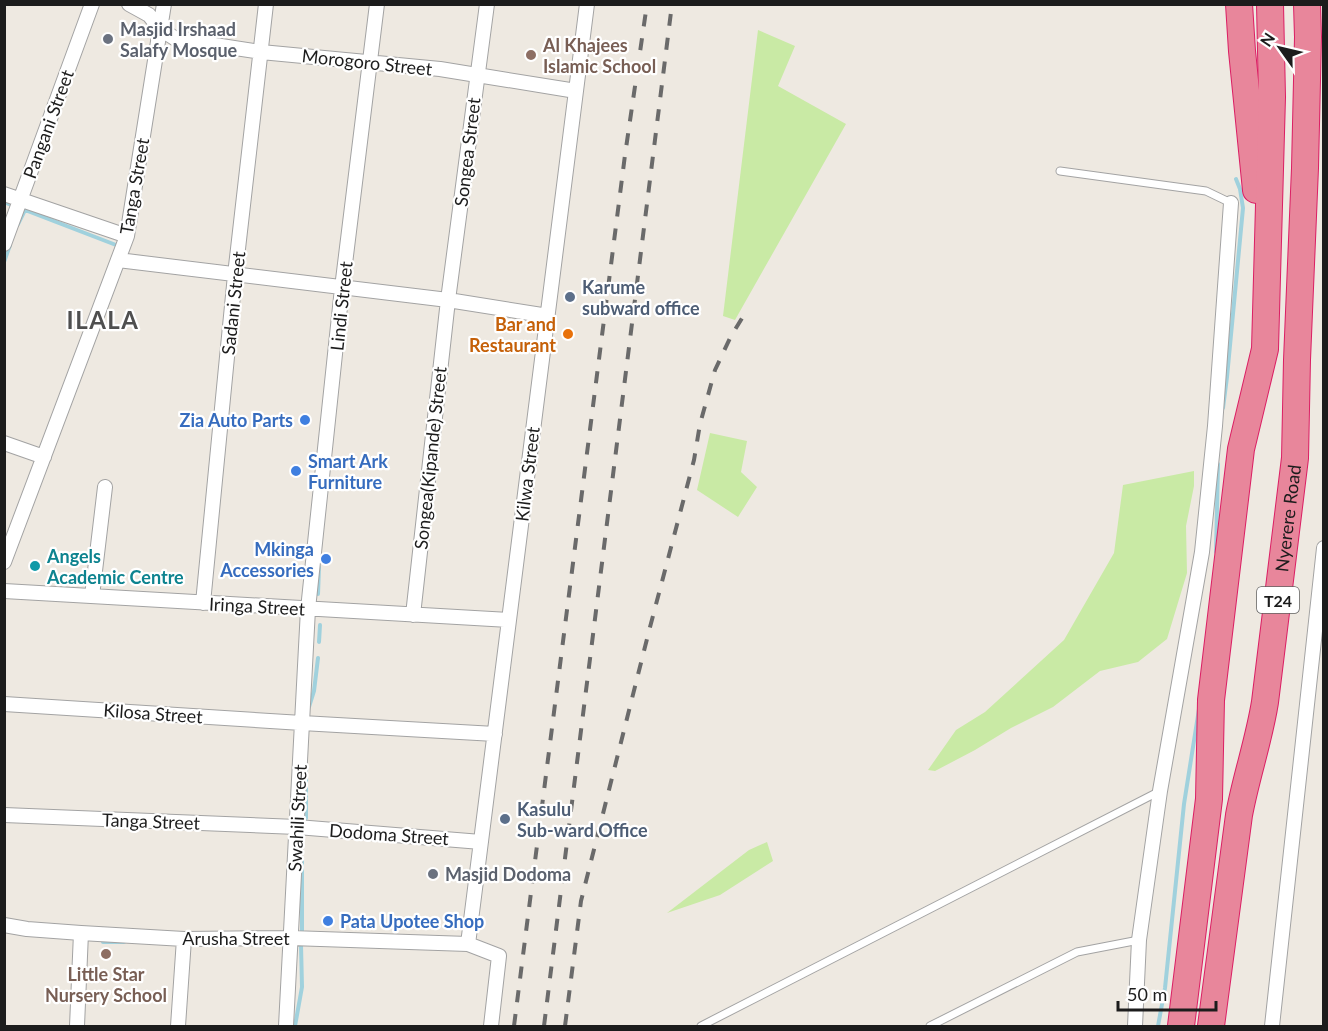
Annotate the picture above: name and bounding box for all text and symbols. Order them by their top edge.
place label: Masjid Irshaad Salafy Mosque [120,18,238,61]
north arrow [1250,18,1310,78]
text: N [1256,29,1278,50]
marker: Masjid Irshaad Salafy Mosque [101,32,115,46]
place label: Al Khajees Islamic School [542,34,656,77]
street label: Morogoro Street [301,44,434,80]
marker: Al Khajees Islamic School [524,48,538,62]
street label: Pangani Street [18,66,78,181]
street label: Songea Street [449,96,485,208]
street label: Tanga Street [115,135,153,236]
street label: Sadani Street [217,250,249,356]
street label: Lindi Street [325,260,357,352]
place label: Karume subward office [582,276,700,319]
marker: Karume subward office [563,290,577,304]
district label: ILALA [67,305,139,334]
place label: Bar and Restaurant [469,313,556,356]
marker: Bar and Restaurant [561,327,575,341]
street label: Songea(Kipande) Street [409,365,451,551]
place label: Zia Auto Parts [180,409,293,431]
marker: Zia Auto Parts [298,413,312,427]
street label: Kilwa Street [510,425,544,523]
place label: Smart Ark Furniture [308,450,388,493]
street label: Nyerere Road [1270,463,1305,573]
marker: Smart Ark Furniture [289,464,303,478]
place label: Mkinga Accessories [219,538,314,581]
place label: Angels Academic Centre [46,545,184,588]
marker: Mkinga Accessories [319,552,333,566]
marker: Angels Academic Centre [28,559,42,573]
road number: T24 [1257,587,1299,613]
street label: Iringa Street [208,592,306,620]
street label: Kilosa Street [103,699,204,727]
street label: Swahili Street [283,763,311,872]
place label: Kasulu Sub-ward Office [517,798,648,841]
street label: Tanga Street [102,808,201,834]
marker: Kasulu Sub-ward Office [498,812,512,826]
street label: Dodoma Street [328,819,450,849]
place label: Masjid Dodoma [445,863,571,885]
marker: Masjid Dodoma [426,867,440,881]
place label: Pata Upotee Shop [340,910,484,932]
marker: Pata Upotee Shop [321,914,335,928]
street label: Arusha Street [182,927,290,949]
marker: Little Star Nursery School [99,947,113,961]
place label: Little Star Nursery School [45,963,167,1006]
scale bar [1118,974,1216,1012]
text: 50 m [1127,983,1167,1005]

